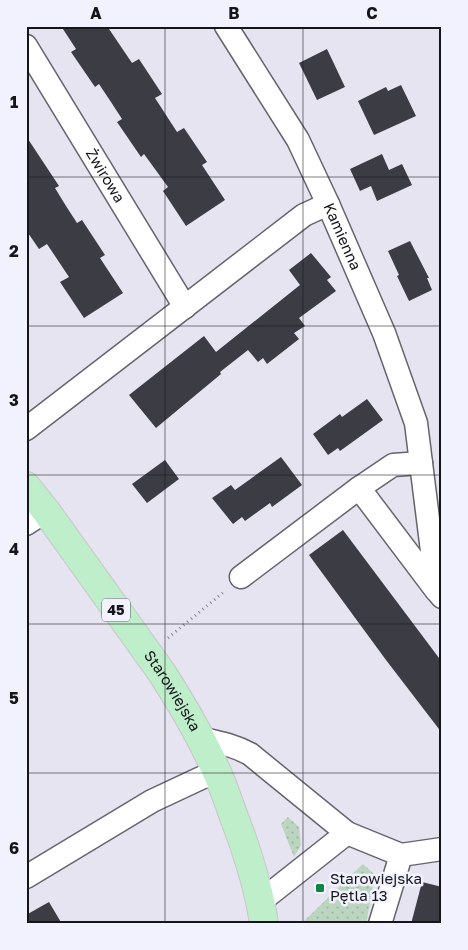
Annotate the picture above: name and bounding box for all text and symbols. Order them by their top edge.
text: A [90,3,102,23]
text: B [228,3,240,23]
text: C [366,3,378,23]
text: 1 [10,92,18,112]
street label: Żwirowa [83,145,129,206]
street label: Kamienna [321,200,366,273]
text: 2 [9,241,19,261]
text: 3 [9,390,19,410]
text: 4 [9,539,19,559]
road number: 45 [102,598,130,622]
street label: Starowiejska [141,647,205,734]
text: 5 [9,688,19,708]
text: 6 [9,838,19,858]
place label: Starowiejska Pętla 13 [330,869,422,904]
marker: Starowiejska Pętla 13 [314,882,326,894]

